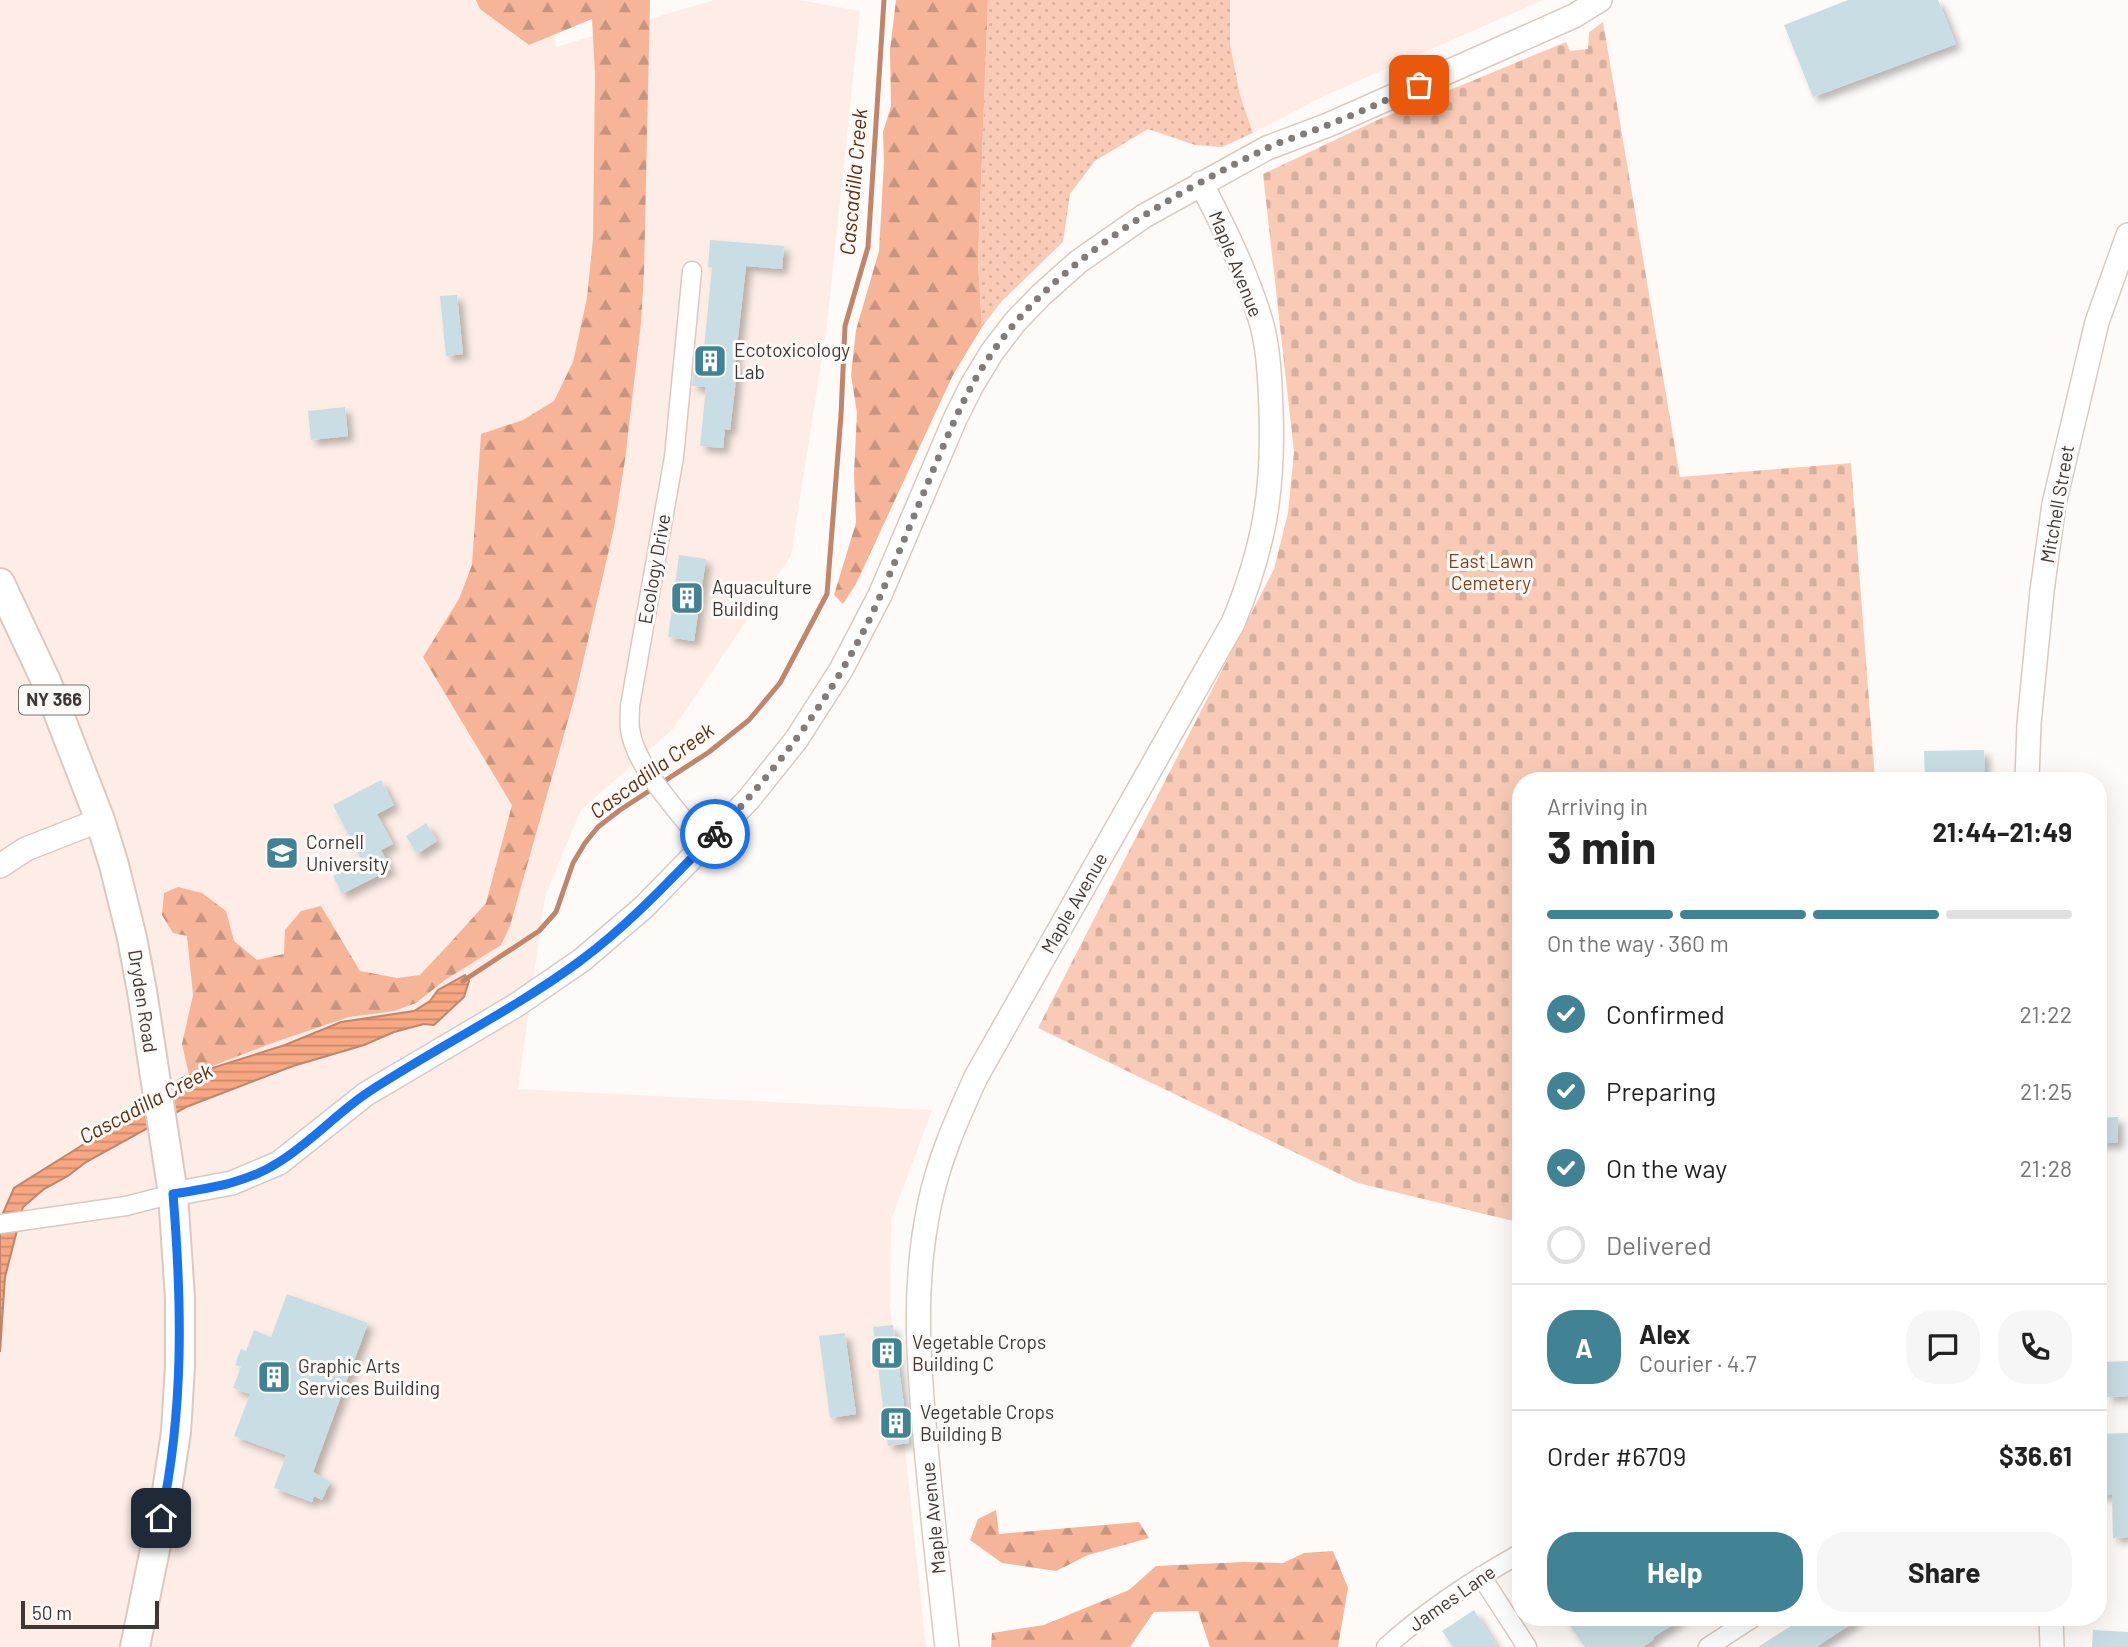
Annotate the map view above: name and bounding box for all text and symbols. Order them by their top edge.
pin [1389,55,1449,115]
icon: bag [1400,66,1438,104]
water label: Cascadilla Creek [834,107,871,256]
street label: Maple Avenue [1205,207,1268,320]
place label: Ecotoxicology Lab [734,338,850,383]
building icon: Ecotoxicology Lab [691,342,729,380]
street label: Mitchell Street [2035,443,2078,565]
street label: Ecology Drive [633,512,675,626]
park label: East Lawn Cemetery [1448,549,1534,594]
place label: Aquaculture Building [712,575,812,620]
building icon: Aquaculture Building [668,579,706,617]
road number: NY 366 [19,686,89,714]
water label: Cascadilla Creek [584,716,719,823]
text: Arriving in [1547,792,1648,820]
courier [680,799,750,869]
icon: bike [696,815,734,853]
text: 21:44–21:49 [1932,816,2072,847]
text: 3 min [1547,818,1656,873]
place label: Cornell University [306,830,389,875]
school or university icon: Cornell University [263,834,301,872]
street label: Maple Avenue [1035,848,1112,957]
text: On the way · 360 m [1547,929,1729,957]
street label: Dryden Road [124,948,163,1054]
icon: check [1547,995,1585,1033]
text: Confirmed [1606,998,1725,1029]
text: 21:22 [2019,1000,2072,1028]
water label: Cascadilla Creek [74,1057,217,1148]
icon: check [1547,1072,1585,1110]
text: Preparing [1606,1075,1716,1106]
text: 21:25 [2020,1077,2072,1105]
icon: check [1547,1149,1585,1187]
text: On the way [1606,1152,1727,1183]
text: 21:28 [2020,1154,2072,1182]
text: Delivered [1606,1229,1712,1260]
button: chat [1906,1310,1980,1384]
button: phone [1998,1310,2072,1384]
text: Alex [1639,1318,1690,1349]
place label: Vegetable Crops Building C [912,1330,1046,1375]
text: A [1575,1332,1593,1363]
building icon: Vegetable Crops Building C [868,1334,906,1372]
text: Courier · 4.7 [1639,1349,1757,1377]
place label: Graphic Arts Services Building [298,1354,440,1399]
building icon: Graphic Arts Services Building [255,1358,293,1396]
place label: Vegetable Crops Building B [920,1400,1054,1445]
building icon: Vegetable Crops Building B [877,1404,915,1442]
text: Order #6709 [1547,1440,1686,1471]
text: $36.61 [1999,1440,2072,1471]
street label: Maple Avenue [915,1461,950,1575]
pin [131,1488,191,1548]
icon: home [142,1499,180,1537]
button: Help [1547,1532,1803,1612]
button: Share [1817,1532,2072,1612]
street label: James Lane [1404,1560,1499,1636]
scale bar [21,1598,159,1630]
text: 50 m [32,1601,72,1624]

